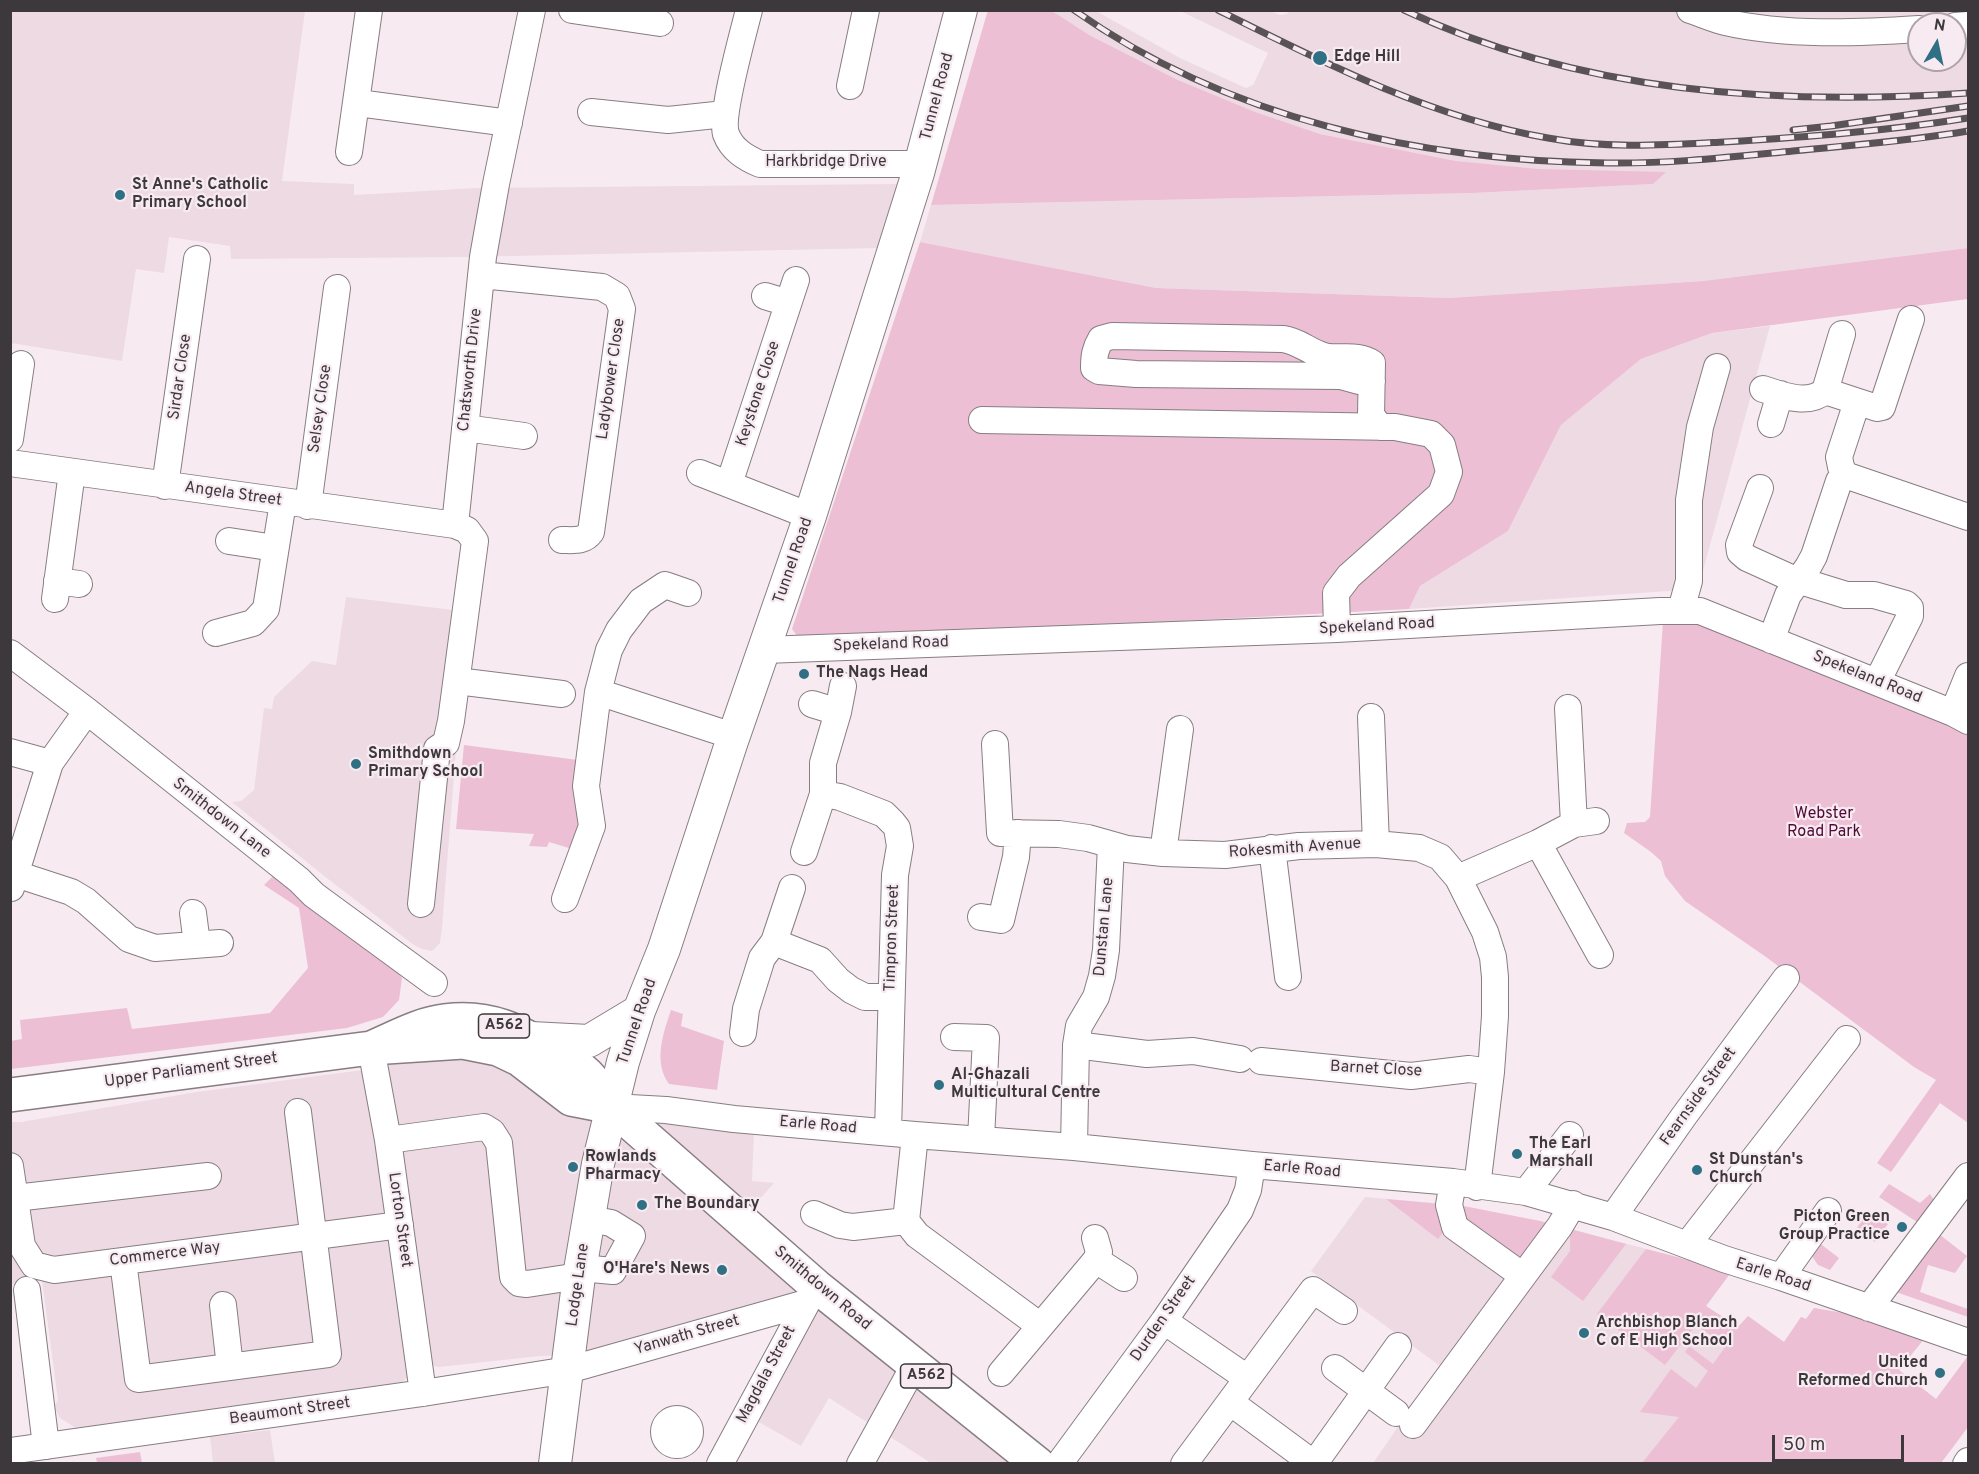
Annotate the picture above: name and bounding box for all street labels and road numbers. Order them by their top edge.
street label: Tunnel Road [917,51,959,143]
street label: Harkbridge Drive [765,153,887,173]
street label: Chatsworth Drive [455,307,487,433]
street label: Ladybower Close [594,317,630,441]
street label: Sirdar Close [165,333,197,421]
street label: Keystone Close [733,339,785,449]
street label: Selsey Close [305,363,337,455]
street label: Angela Street [183,479,283,511]
street label: Tunnel Road [770,515,818,607]
street label: Spekeland Road [1319,614,1435,640]
street label: Spekeland Road [833,633,949,657]
street label: Spekeland Road [1810,647,1924,709]
street label: Smithdown Lane [168,775,274,863]
street label: Rokesmith Avenue [1228,835,1362,863]
street label: Dunstan Lane [1091,877,1119,977]
street label: Timpron Street [882,884,904,992]
street label: Tunnel Road [614,976,662,1068]
road number: A562 [478,1014,530,1038]
street label: Fearnside Street [1657,1044,1741,1150]
street label: Upper Parliament Street [103,1049,279,1093]
street label: Barnet Close [1329,1058,1423,1082]
street label: Earle Road [778,1113,858,1139]
street label: Earle Road [1262,1157,1342,1183]
street label: Lorton Street [383,1171,415,1269]
street label: Commerce Way [108,1239,222,1271]
street label: Lodge Lane [564,1242,594,1328]
street label: Smithdown Road [769,1243,875,1335]
street label: Earle Road [1733,1255,1813,1297]
street label: Durden Street [1127,1272,1201,1366]
street label: Yanwath Street [632,1312,742,1360]
street label: Magdala Street [733,1323,801,1427]
road number: A562 [900,1364,952,1388]
street label: Beaumont Street [228,1394,352,1430]

